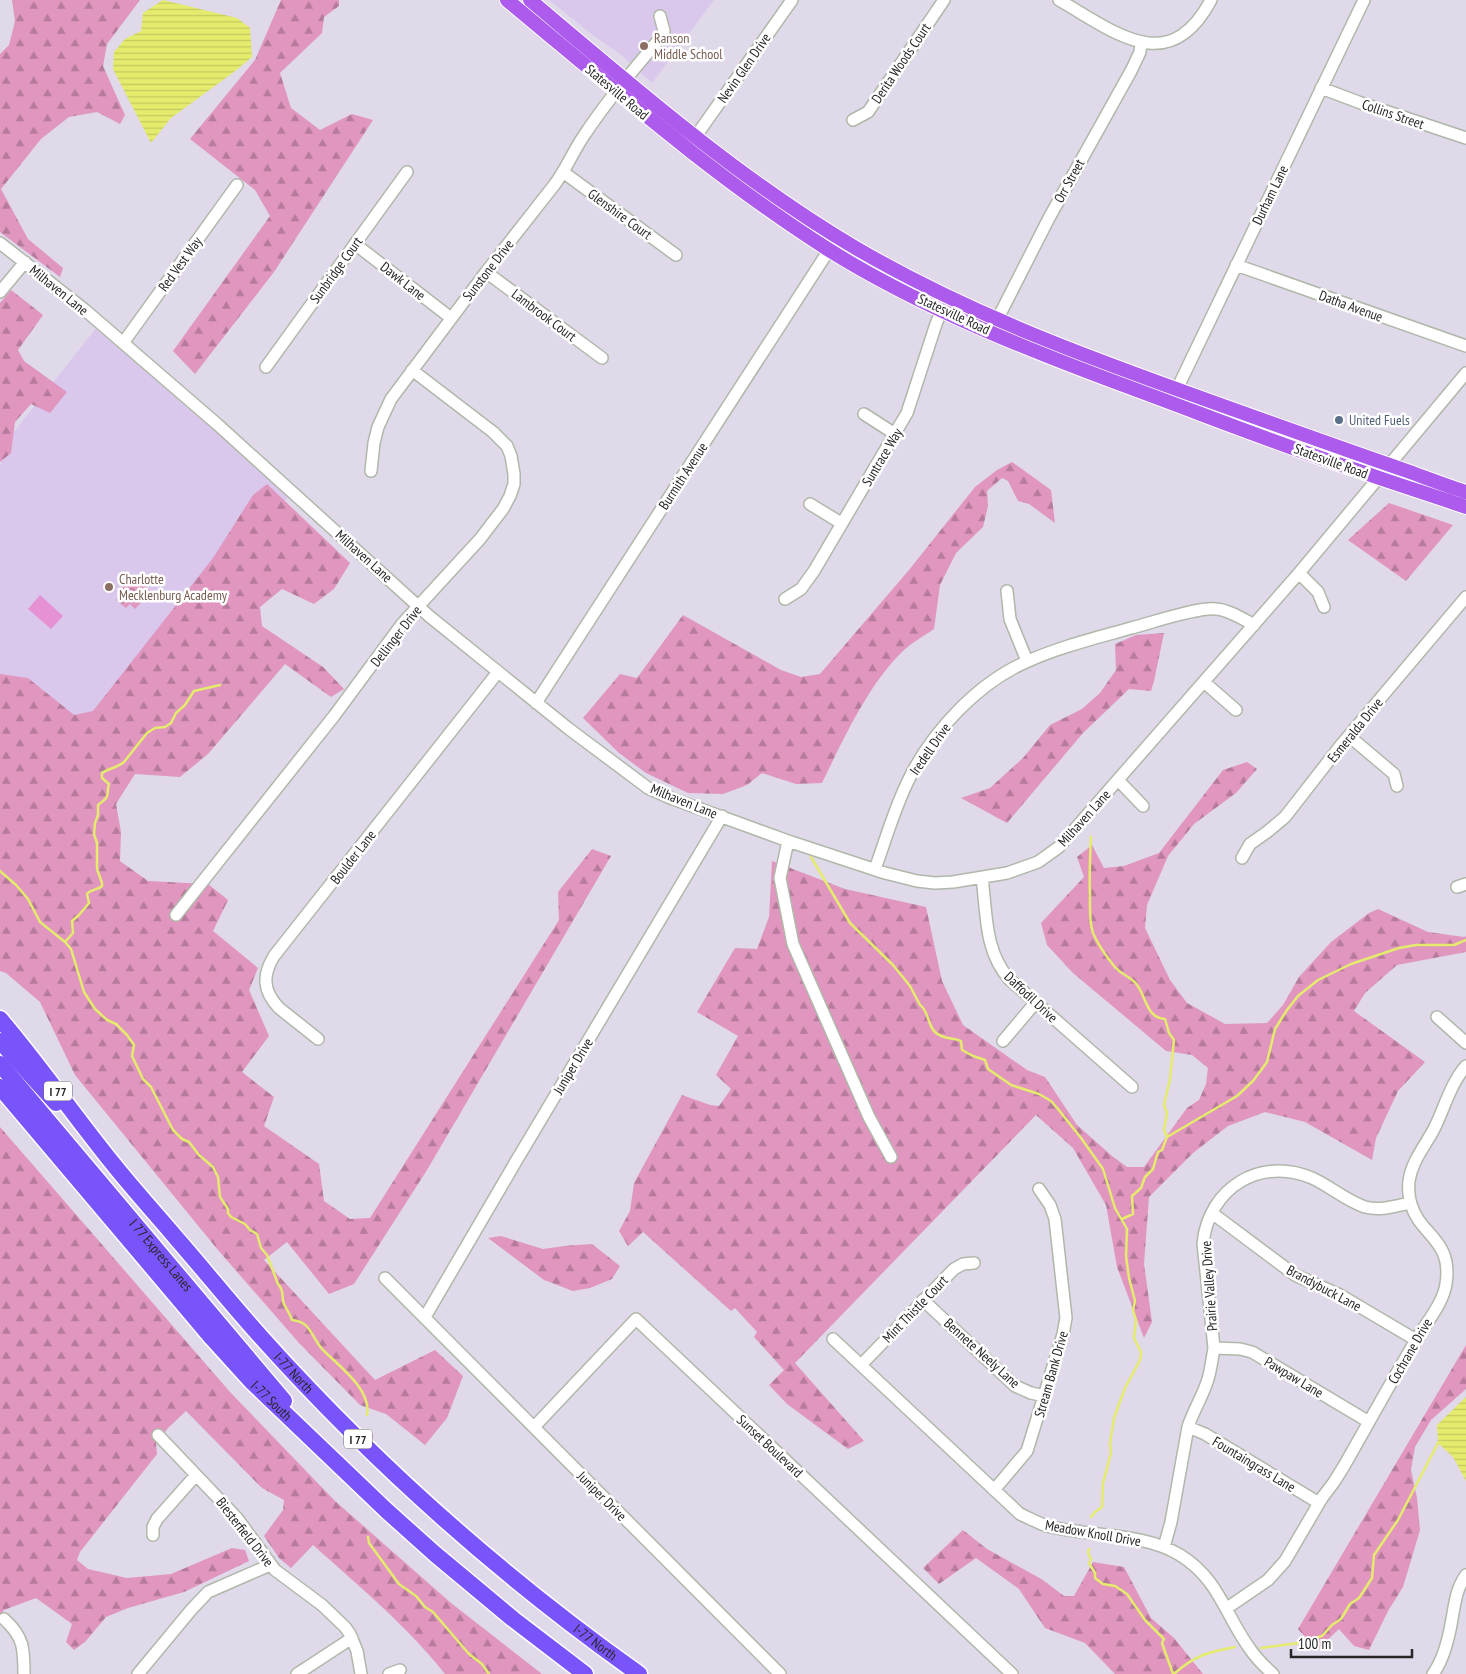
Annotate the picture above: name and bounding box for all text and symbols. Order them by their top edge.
street label: Derita Woods Court [867,19,935,107]
place label: Ranson Middle School [654,29,723,63]
street label: Nevin Glen Drive [713,29,775,106]
marker: Ranson Middle School [638,40,650,52]
street label: Statesville Road [582,60,652,124]
street label: Collins Street [1360,95,1427,133]
street label: Orr Street [1050,156,1088,206]
street label: Durham Lane [1248,162,1292,228]
street label: Glenshire Court [584,185,656,243]
street label: Red Vest Way [154,232,206,295]
street label: Sunbridge Court [306,233,366,307]
street label: Sunstone Drive [458,236,518,304]
street label: Dawk Lane [377,258,429,304]
street label: Milhaven Lane [26,261,92,319]
street label: Lambrook Court [508,285,580,345]
street label: Datha Avenue [1317,286,1386,326]
street label: Statesville Road [915,290,993,338]
place label: United Fuels [1349,411,1410,429]
marker: United Fuels [1333,414,1345,426]
street label: Suntrace Way [858,424,907,489]
street label: Burmith Avenue [655,439,712,513]
street label: Statesville Road [1292,439,1370,483]
street label: Milhaven Lane [332,526,396,586]
place label: Charlotte Mecklenburg Academy [119,570,228,604]
marker: Charlotte Mecklenburg Academy [103,581,115,593]
street label: Dellinger Drive [366,602,426,670]
street label: Esmeralda Drive [1323,694,1387,766]
street label: Iredell Drive [906,719,955,779]
street label: Milhaven Lane [648,779,720,823]
street label: Milhaven Lane [1054,786,1114,850]
street label: Boulder Lane [326,826,380,888]
street label: Daffodil Drive [1000,968,1062,1027]
street label: Juniper Drive [549,1034,597,1098]
road number: I 77 [44,1082,72,1100]
street label: I 77 Express Lanes [126,1215,197,1295]
street label: Prairie Valley Drive [1197,1240,1221,1332]
street label: Brandybuck Lane [1284,1261,1365,1315]
street label: Mint Thistle Court [878,1271,952,1346]
street label: Bennete Neely Lane [940,1314,1024,1392]
street label: Cochrane Drive [1384,1315,1436,1387]
street label: Stream Bank Drive [1030,1329,1072,1419]
street label: I-77 North [270,1348,318,1397]
street label: Pawpaw Lane [1261,1352,1327,1402]
street label: I-77 South [247,1377,296,1425]
street label: Sunset Boulevard [733,1411,807,1481]
road number: I 77 [344,1430,372,1448]
street label: Fountaingrass Lane [1209,1432,1299,1496]
street label: Juniper Drive [573,1467,631,1525]
street label: Biesterfield Drive [212,1494,278,1570]
street label: Meadow Knoll Drive [1044,1516,1143,1550]
street label: I-77 North [570,1620,621,1664]
scale bar [1291,1626,1412,1658]
text: 100 m [1298,1634,1331,1653]

